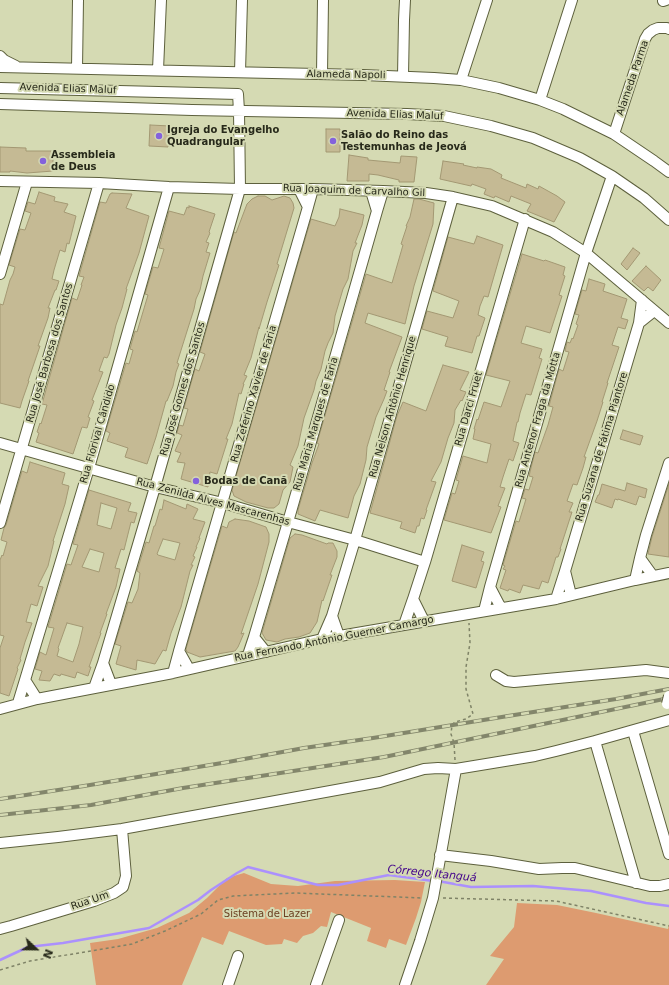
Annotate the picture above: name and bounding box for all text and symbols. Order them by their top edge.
street label: Alameda Parma [614,39,652,117]
street label: Alameda Napoli [306,68,386,82]
street label: Avenida Elias Maluf [19,81,117,97]
street label: Avenida Elias Maluf [346,107,444,123]
place label: Igreja do Evangelho Quadrangular [167,124,279,148]
place label: Salão do Reino das Testemunhas de Jeová [341,129,467,152]
marker: Igreja do Evangelho Quadrangular [154,131,164,141]
marker: Salão do Reino das Testemunhas de Jeová [328,136,338,146]
place label: Assembleia de Deus [51,149,115,172]
marker: Assembleia de Deus [38,156,48,166]
street label: Rua Joaquim de Carvalho Gil [283,183,425,199]
street label: Rua José Barbosa dos Santos [24,282,76,424]
street label: Rua José Gomes dos Santos [158,321,208,457]
street label: Rua Zeferino Xavier de Faria [229,324,279,464]
street label: Rua Nelson Antônio Henrique [367,335,419,479]
street label: Rua Antenor Fraga da Motta [513,351,563,489]
street label: Rua Maria Marques de Faria [291,356,341,492]
street label: Rua Darci Fruet [453,370,485,448]
street label: Rua Suzana de Fátima Piantore [574,371,630,523]
street label: Rua Florival Cândido [78,383,118,485]
place label: Bodas de Canã [204,475,287,487]
street label: Rua Zenilda Alves Mascarenhas [135,476,291,528]
marker: Bodas de Canã [191,476,201,486]
street label: Rua Fernando Antônio Guerner Camargo [233,614,435,664]
water label: Córrego Itanguá [387,863,477,885]
street label: Rua Um [70,889,110,913]
park label: Sistema de Lazer [224,908,310,920]
north arrow [16,929,56,969]
text: N [40,947,55,960]

